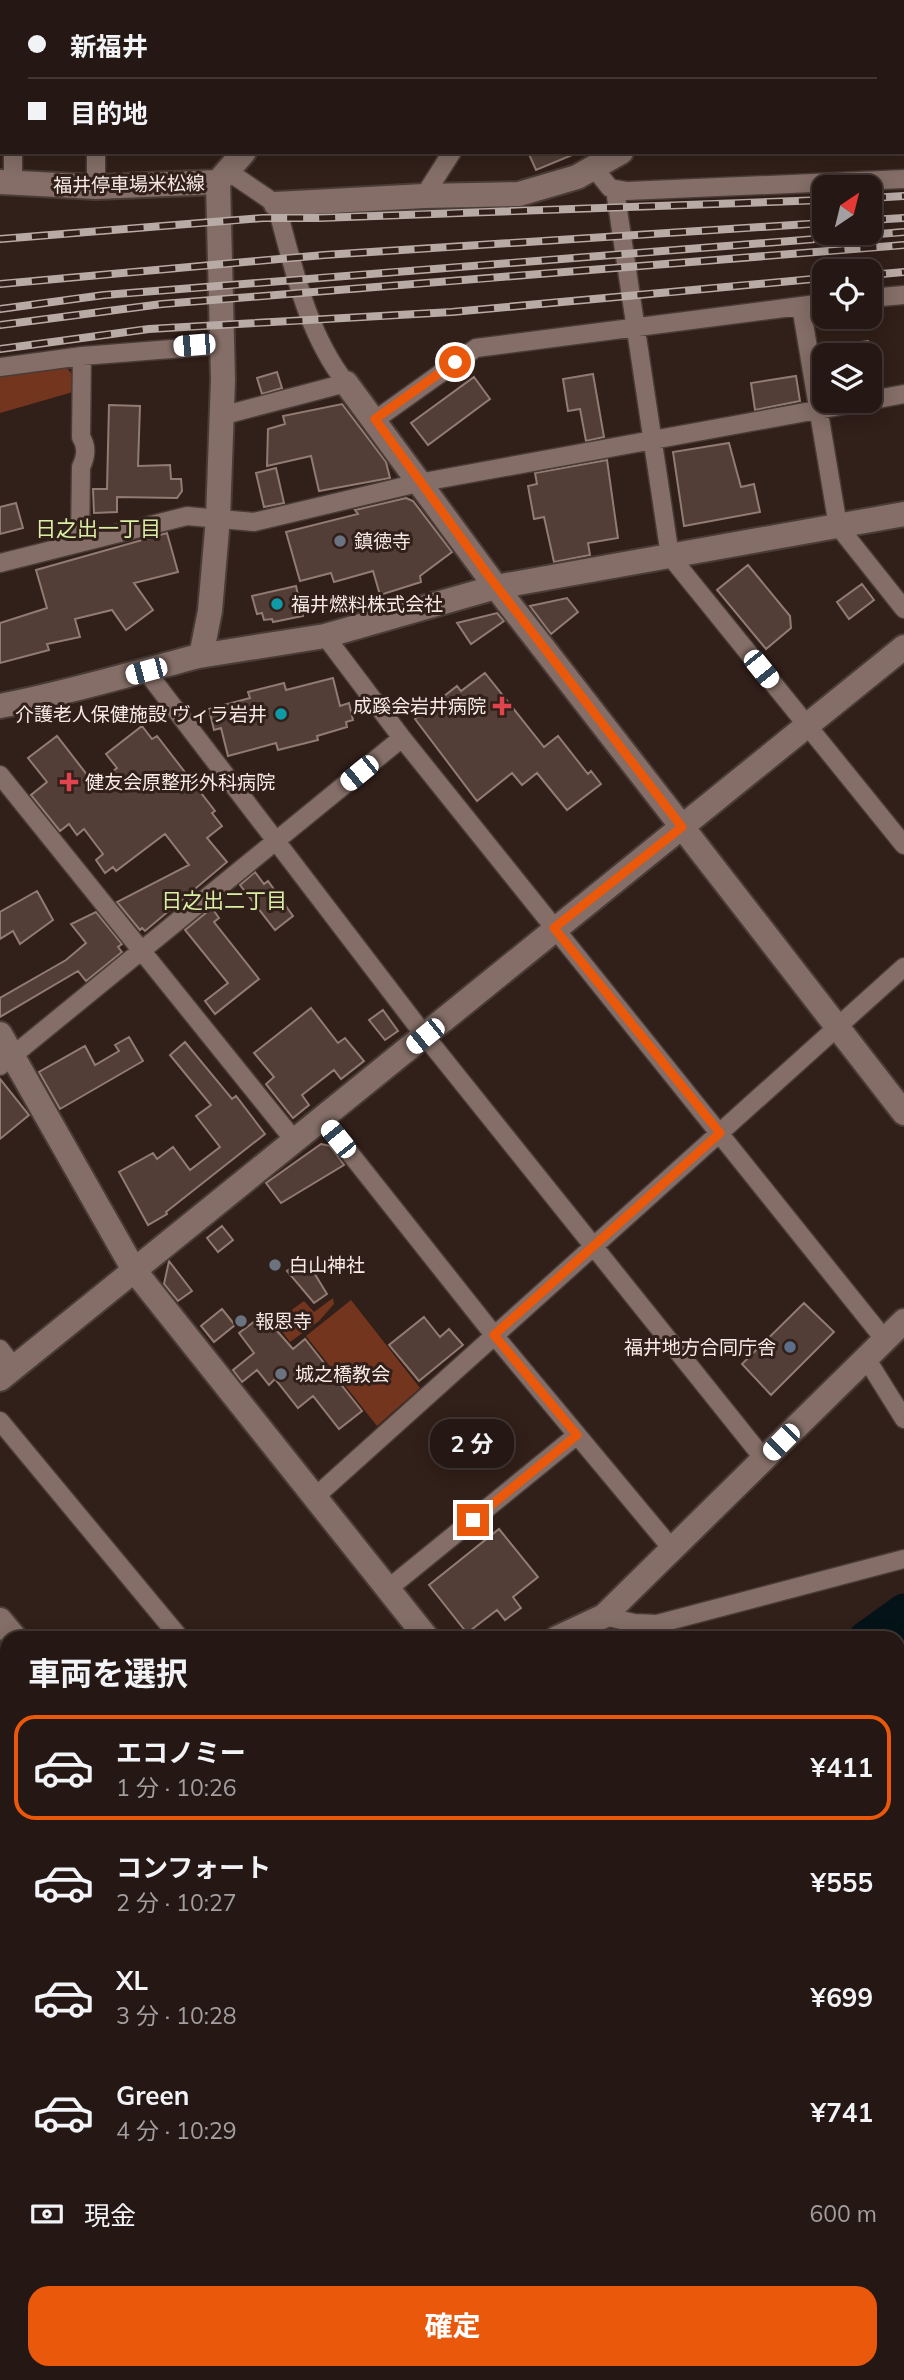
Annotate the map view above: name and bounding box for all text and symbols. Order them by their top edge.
text: 新福井 [70,30,148,63]
text: 目的地 [70,97,148,130]
street label: 福井停車場米松線 [53,171,205,197]
north arrow [812,175,882,245]
map controls [812,175,882,413]
button: locate [812,259,882,329]
car [173,333,216,357]
button: layers [812,343,882,413]
route start [439,346,471,378]
district label: 日之出一丁目 [35,515,161,541]
place label: 鎮徳寺 [354,529,411,553]
marker: 鎮徳寺 [332,533,348,549]
place label: 福井燃料株式会社 [291,592,443,616]
marker: 福井燃料株式会社 [269,596,285,612]
car [740,646,783,692]
car [123,655,170,687]
place label: 成蹊会岩井病院 [353,694,486,718]
marker: 成蹊会岩井病院 [492,696,512,716]
place label: 介護老人保健施設 ヴィラ岩井 [15,702,267,726]
marker: 介護老人保健施設 ヴィラ岩井 [273,706,289,722]
car [337,752,382,794]
place label: 健友会原整形外科病院 [85,770,275,794]
marker: 健友会原整形外科病院 [59,772,79,792]
district label: 日之出二丁目 [161,887,287,913]
car [403,1015,448,1057]
car [317,1116,360,1162]
place label: 白山神社 [289,1253,365,1277]
marker: 白山神社 [267,1257,283,1273]
place label: 報恩寺 [255,1309,312,1333]
marker: 報恩寺 [233,1313,249,1329]
place label: 福井地方合同庁舎 [624,1335,776,1359]
marker: 福井地方合同庁舎 [782,1339,798,1355]
place label: 城之橋教会 [295,1362,390,1386]
marker: 城之橋教会 [273,1366,289,1382]
callout: 2 分 [431,1418,515,1468]
car [759,1420,804,1464]
text: 2 分 [450,1429,494,1458]
route end [457,1504,489,1536]
text: 車両を選択 [28,1653,188,1693]
icon: car [32,1736,95,1799]
text: エコノミー [116,1736,246,1769]
text: ¥411 [811,1751,873,1784]
text: 1 分 · 10:26 [116,1773,237,1802]
icon: car [32,1851,95,1914]
text: コンフォート [116,1851,271,1884]
text: ¥555 [811,1866,873,1899]
text: 2 分 · 10:27 [116,1888,237,1917]
text: XL [116,1964,148,1997]
icon: car [32,1966,95,2029]
text: ¥699 [811,1981,873,2014]
text: 3 分 · 10:28 [116,2001,237,2030]
text: Green [116,2079,189,2112]
icon: car [32,2081,95,2144]
text: ¥741 [811,2096,873,2129]
text: 4 分 · 10:29 [116,2116,237,2145]
icon: cash [28,2195,66,2233]
text: 現金 [84,2199,136,2232]
text: 600 m [809,2199,877,2228]
button: 確定 [28,2286,877,2366]

